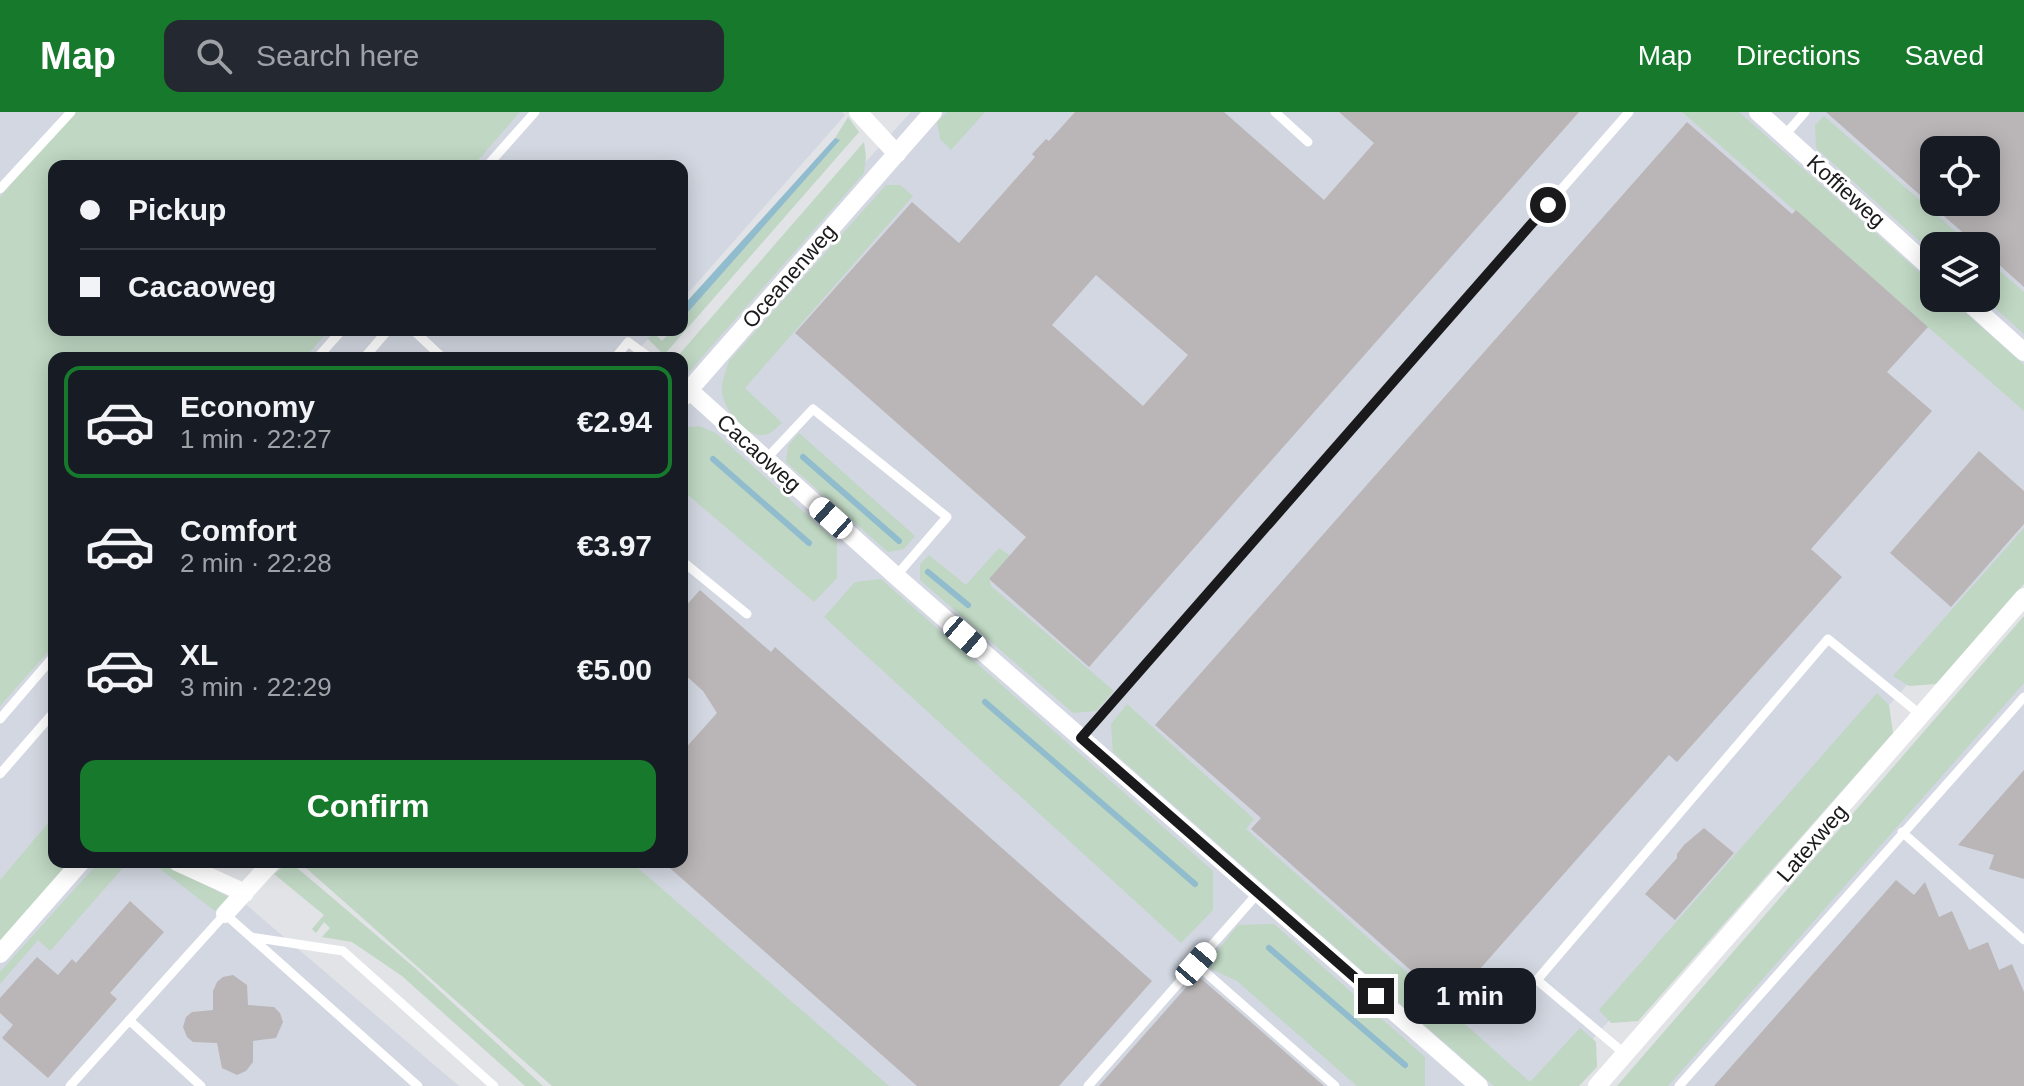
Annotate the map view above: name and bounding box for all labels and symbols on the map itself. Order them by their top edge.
street label: Koffieweg [1802,150,1890,232]
route start [1530,187,1566,223]
street label: Oceanenweg [737,219,841,333]
street label: Cacaoweg [712,409,806,497]
car [805,493,857,543]
car [939,612,991,662]
street label: Latexweg [1772,799,1852,887]
car [1171,938,1221,990]
callout: 1 min [1404,968,1536,1024]
route end [1358,978,1394,1014]

